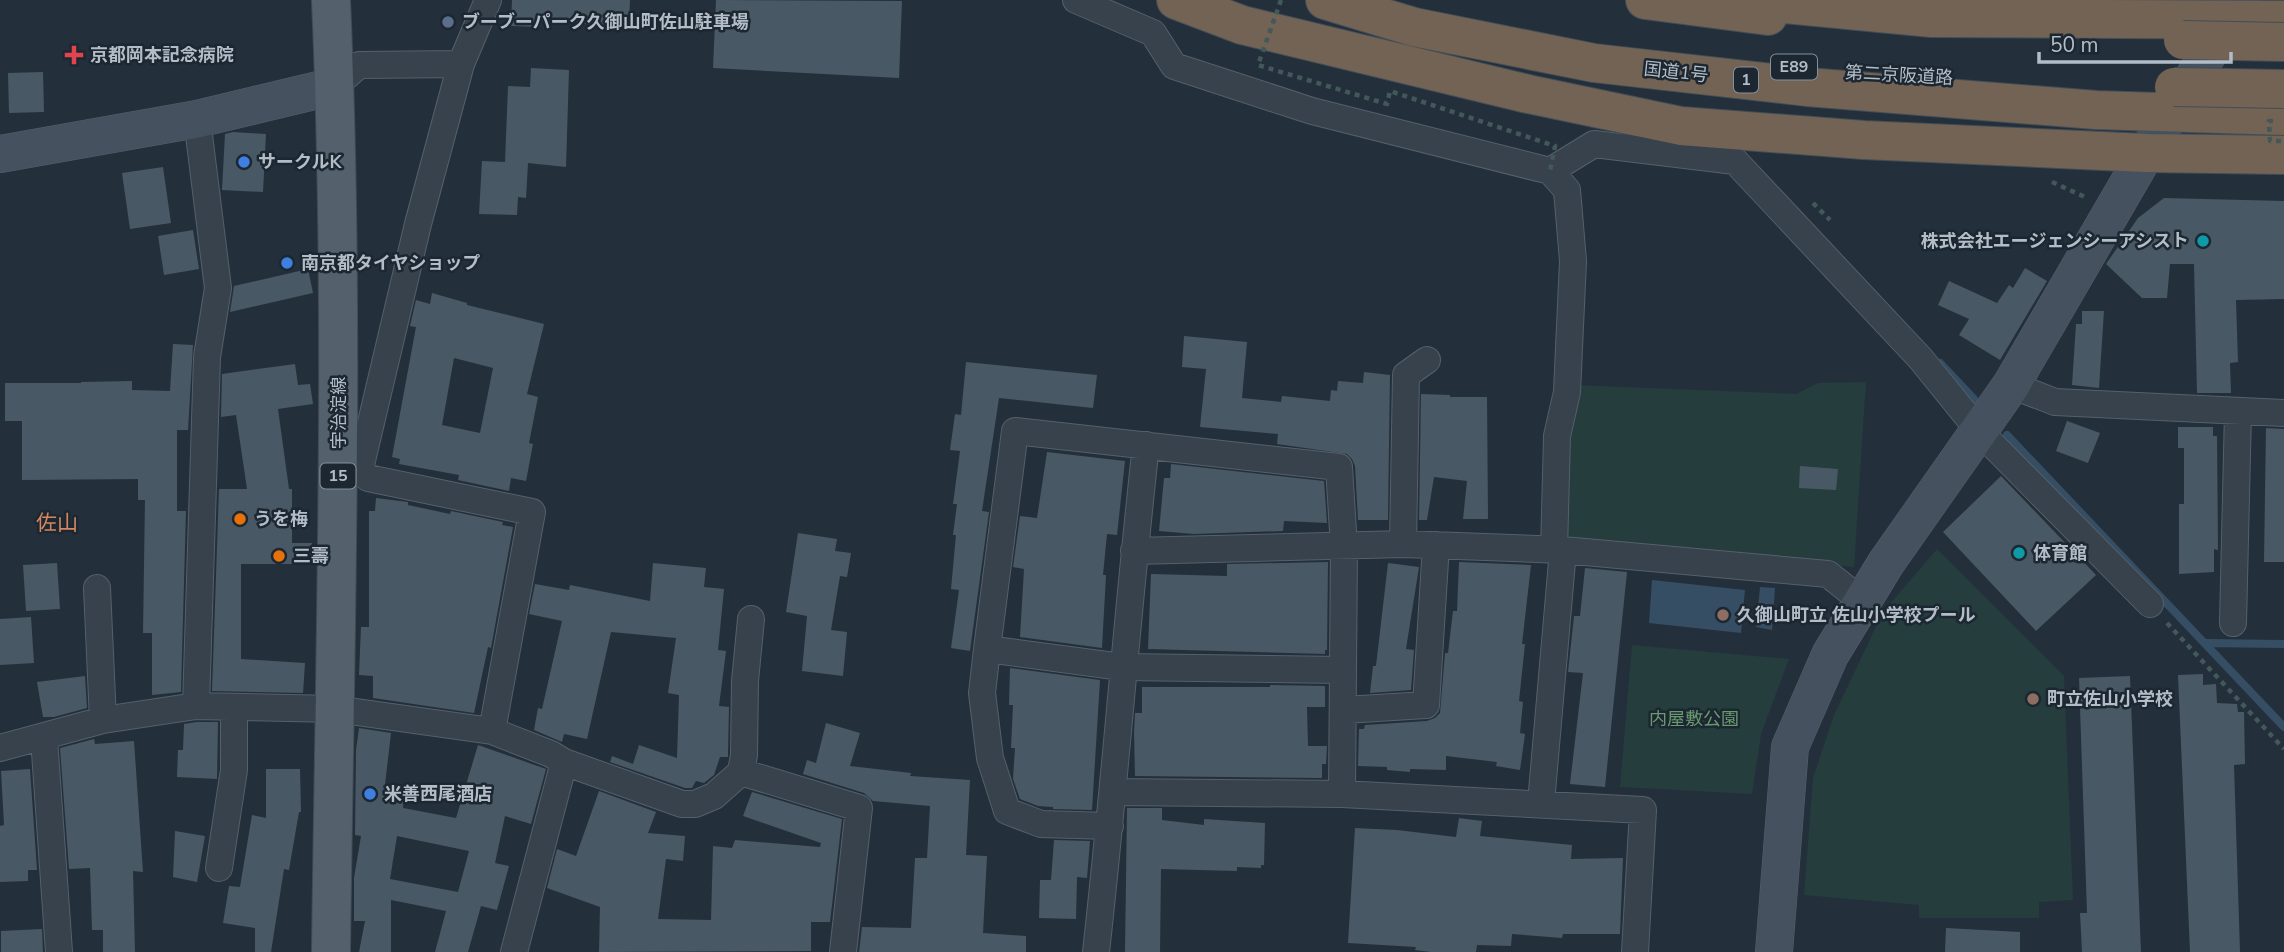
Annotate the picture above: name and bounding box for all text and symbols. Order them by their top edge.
place label: ブーブーパーク久御山町佐山駐車場 [462,10,749,34]
marker: ブーブーパーク久御山町佐山駐車場 [440,14,456,30]
scale bar [2039,21,2232,65]
text: 50 m [2050,31,2099,59]
place label: 京都岡本記念病院 [90,43,234,67]
marker: 京都岡本記念病院 [64,45,84,65]
road number: E89 [1771,54,1817,80]
street label: 国道1号 [1643,57,1709,87]
street label: 第二京阪道路 [1844,60,1954,90]
road number: 1 [1734,68,1758,92]
place label: サークルK [258,150,342,174]
marker: サークルK [236,154,252,170]
place label: 株式会社エージェンシーアシスト [1921,229,2189,253]
marker: 株式会社エージェンシーアシスト [2195,233,2211,249]
place label: 南京都タイヤショップ [301,251,480,275]
marker: 南京都タイヤショップ [279,255,295,271]
street label: 宇治淀線 [327,377,351,449]
road number: 15 [320,463,356,489]
place label: うを梅 [254,507,308,531]
district label: 佐山 [36,509,78,537]
marker: うを梅 [232,511,248,527]
place label: 体育館 [2033,541,2087,565]
place label: 三壽 [293,544,329,568]
marker: 体育館 [2011,545,2027,561]
marker: 三壽 [271,548,287,564]
place label: 久御山町立 佐山小学校プール [1737,603,1976,627]
marker: 久御山町立 佐山小学校プール [1715,607,1731,623]
place label: 町立佐山小学校 [2047,687,2173,711]
marker: 町立佐山小学校 [2025,691,2041,707]
park label: 内屋敷公園 [1649,707,1739,731]
place label: 米善西尾酒店 [384,782,492,806]
marker: 米善西尾酒店 [362,786,378,802]

